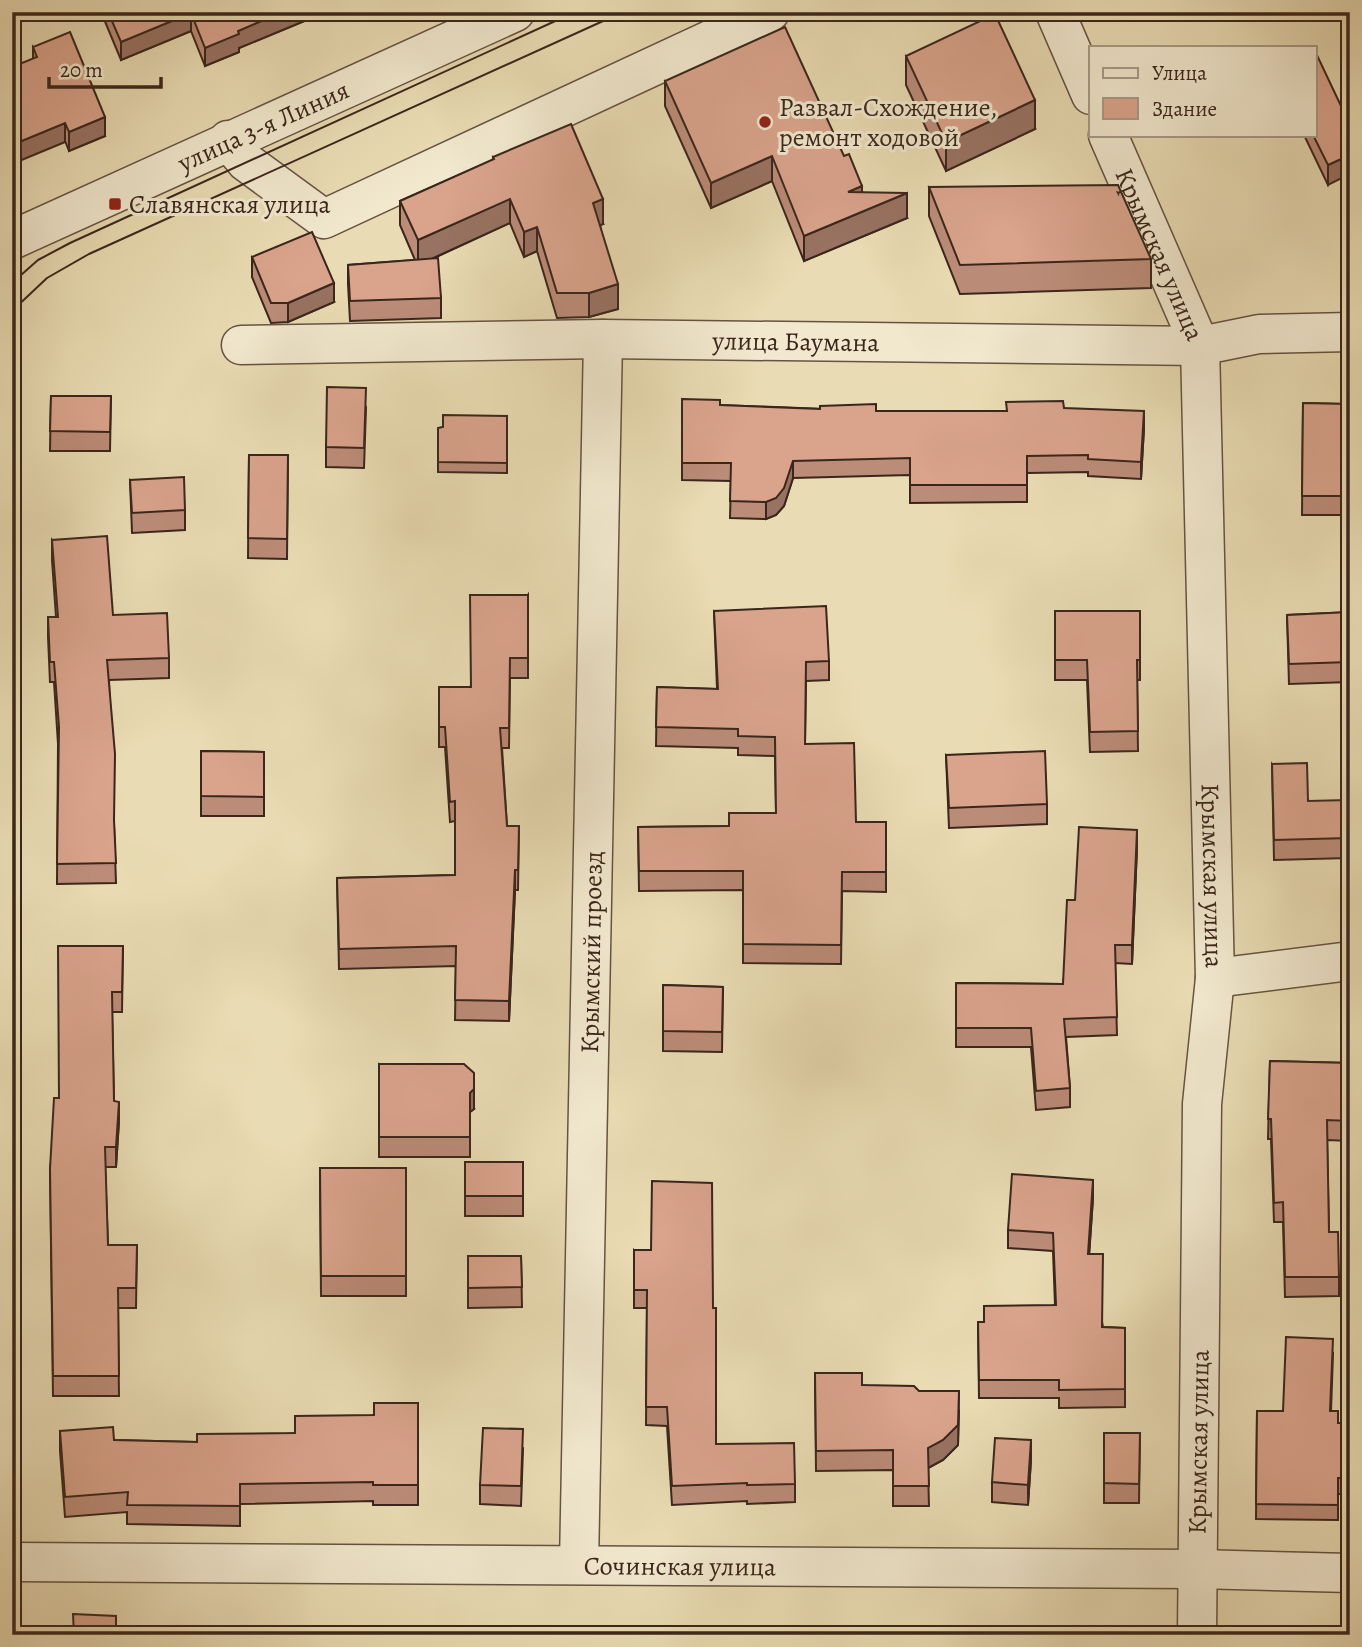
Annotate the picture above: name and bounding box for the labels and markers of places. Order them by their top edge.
place label: Развал-Схождение, ремонт ходовой [779,90,998,155]
marker: Развал-Схождение, ремонт ходовой [757,114,773,130]
place label: Славянская улица [129,187,331,222]
marker: Славянская улица [107,196,123,212]

